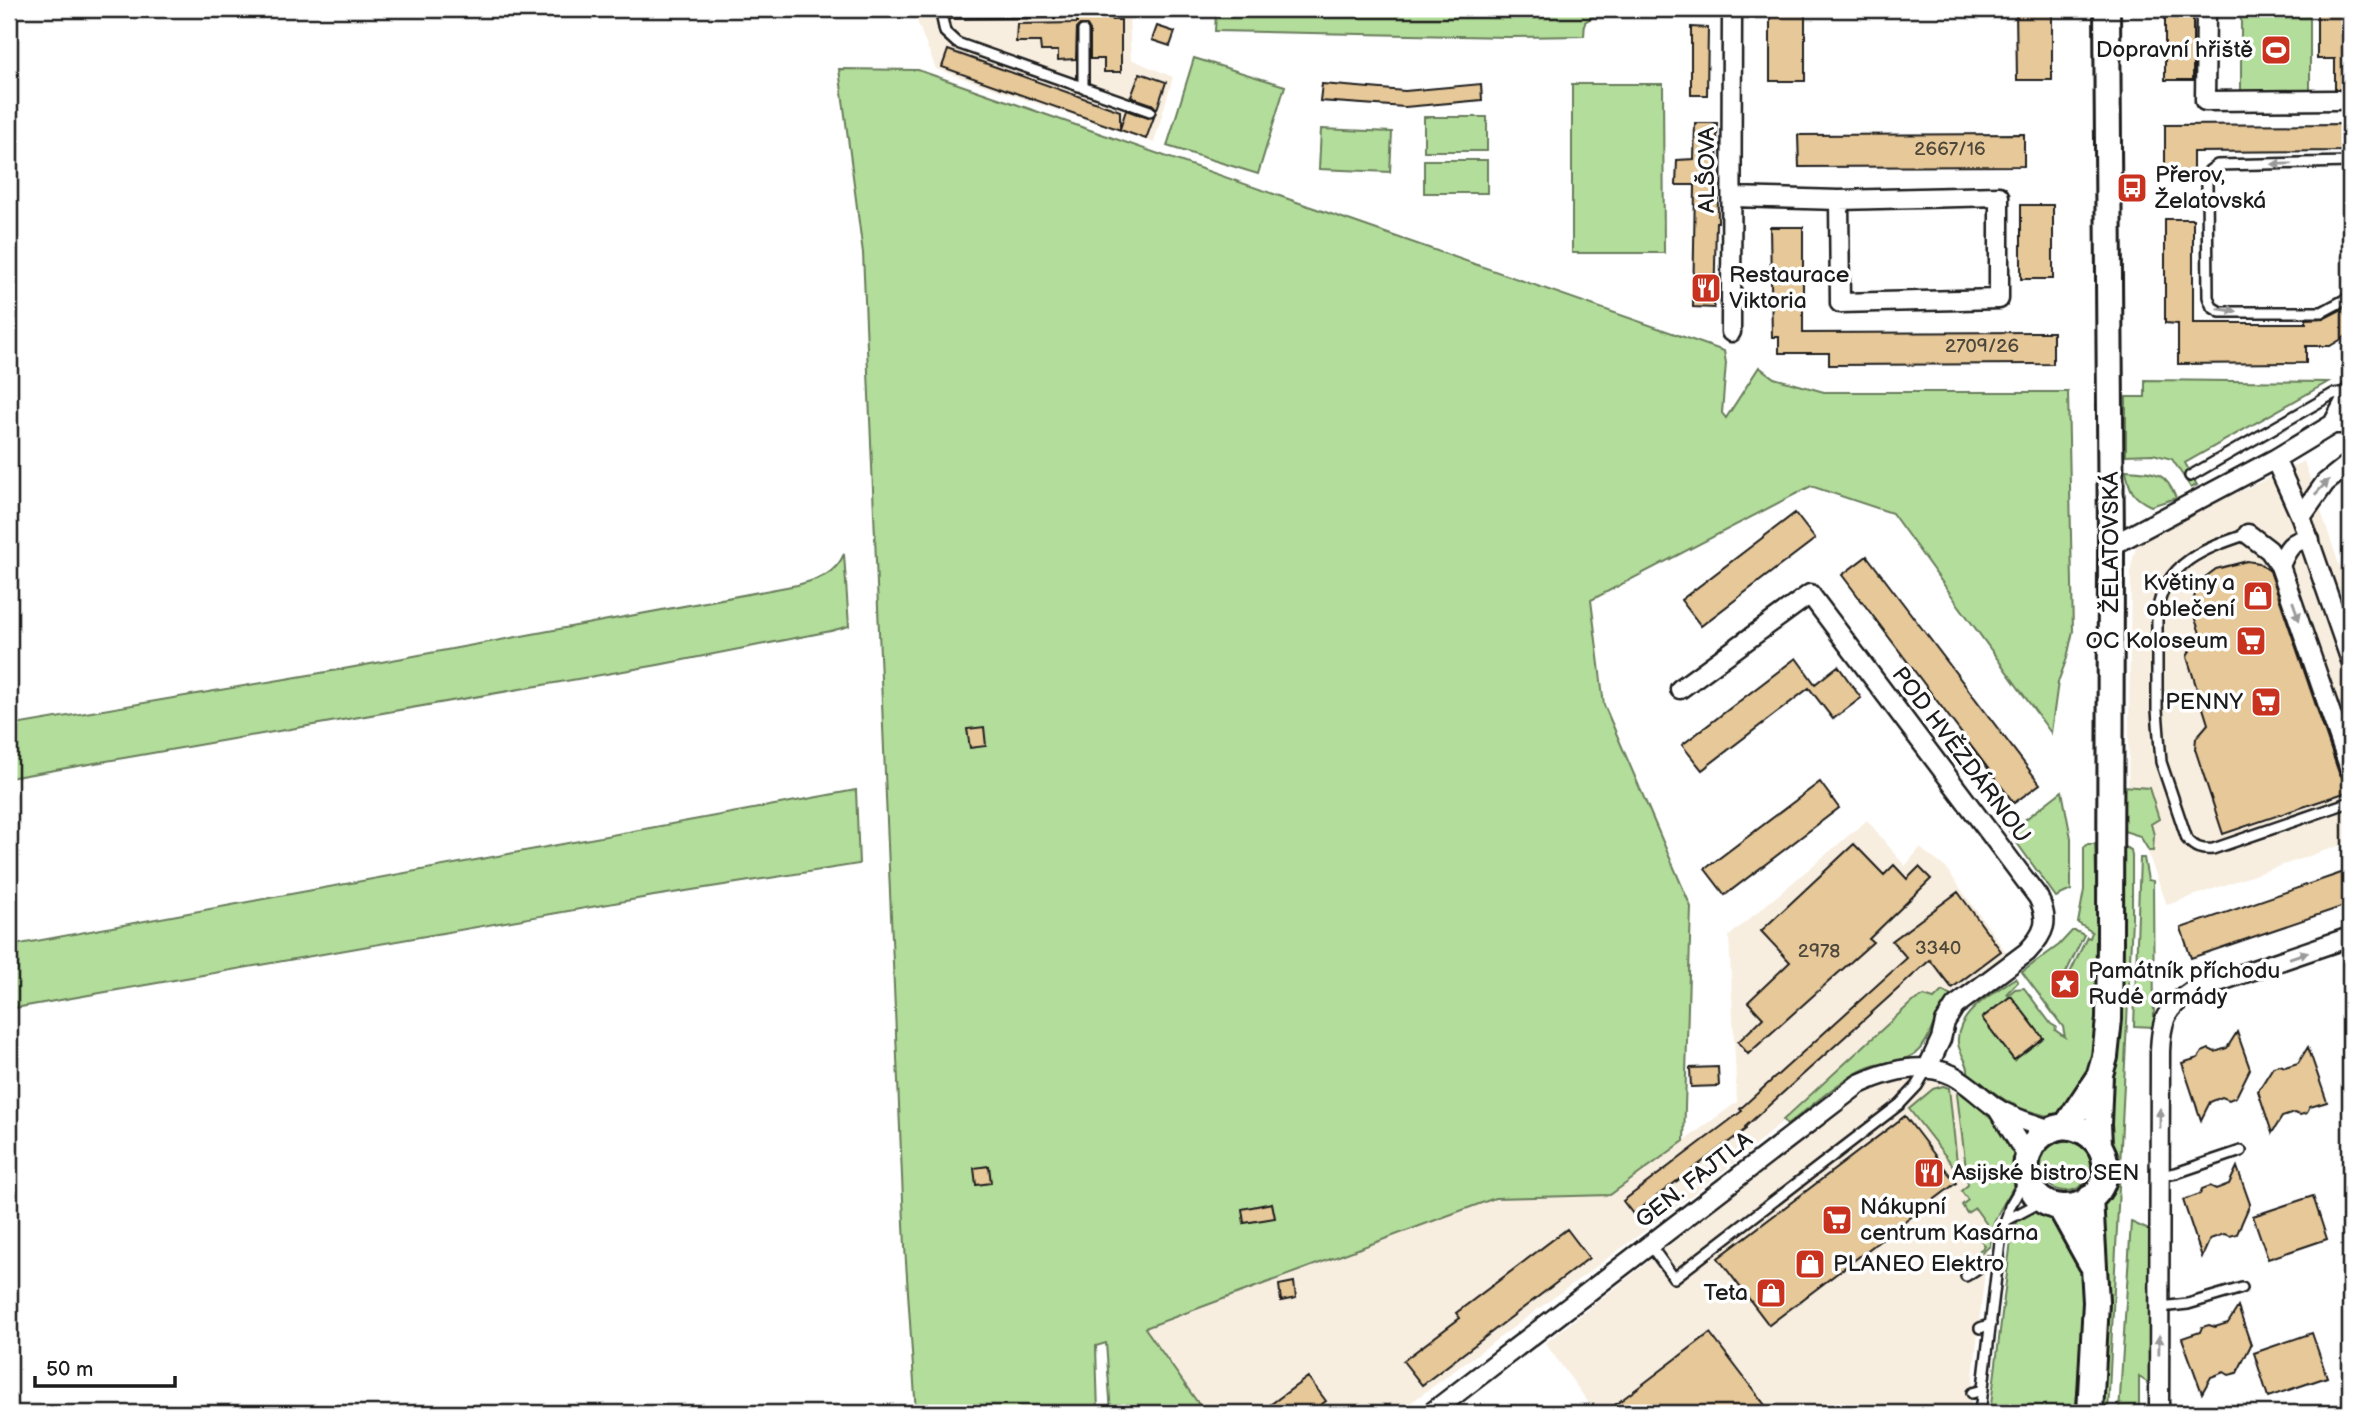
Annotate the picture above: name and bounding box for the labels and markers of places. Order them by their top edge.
sports icon: Dopravní hřiště [2259,33,2293,67]
place label: Dopravní hřiště [2096,36,2253,64]
place label: Přerov, Želatovská [2154,161,2266,215]
bus stop icon: Přerov, Želatovská [2115,171,2149,205]
place label: Restaurace Viktoria [1729,261,1849,315]
restaurant icon: Restaurace Viktoria [1689,271,1723,305]
place label: Květiny a oblečení [2143,569,2236,623]
shop icon: Květiny a oblečení [2241,579,2275,613]
supermarket icon: OC Koloseum [2234,624,2268,658]
place label: OC Koloseum [2086,627,2228,655]
supermarket icon: PENNY [2249,685,2283,719]
place label: PENNY [2165,688,2244,716]
place label: Památník příchodu Rudé armády [2088,957,2280,1011]
place icon: Památník příchodu Rudé armády [2048,967,2082,1001]
restaurant icon: Asijské bistro SEN [1912,1156,1946,1190]
place label: Asijské bistro SEN [1952,1159,2140,1187]
place label: Nákupní centrum Kasárna [1860,1193,2039,1247]
supermarket icon: Nákupní centrum Kasárna [1820,1203,1854,1237]
shop icon: PLANEO Elektro [1793,1247,1827,1281]
place label: PLANEO Elektro [1833,1250,2004,1278]
shop icon: Teta [1754,1276,1788,1310]
place label: Teta [1704,1279,1748,1307]

